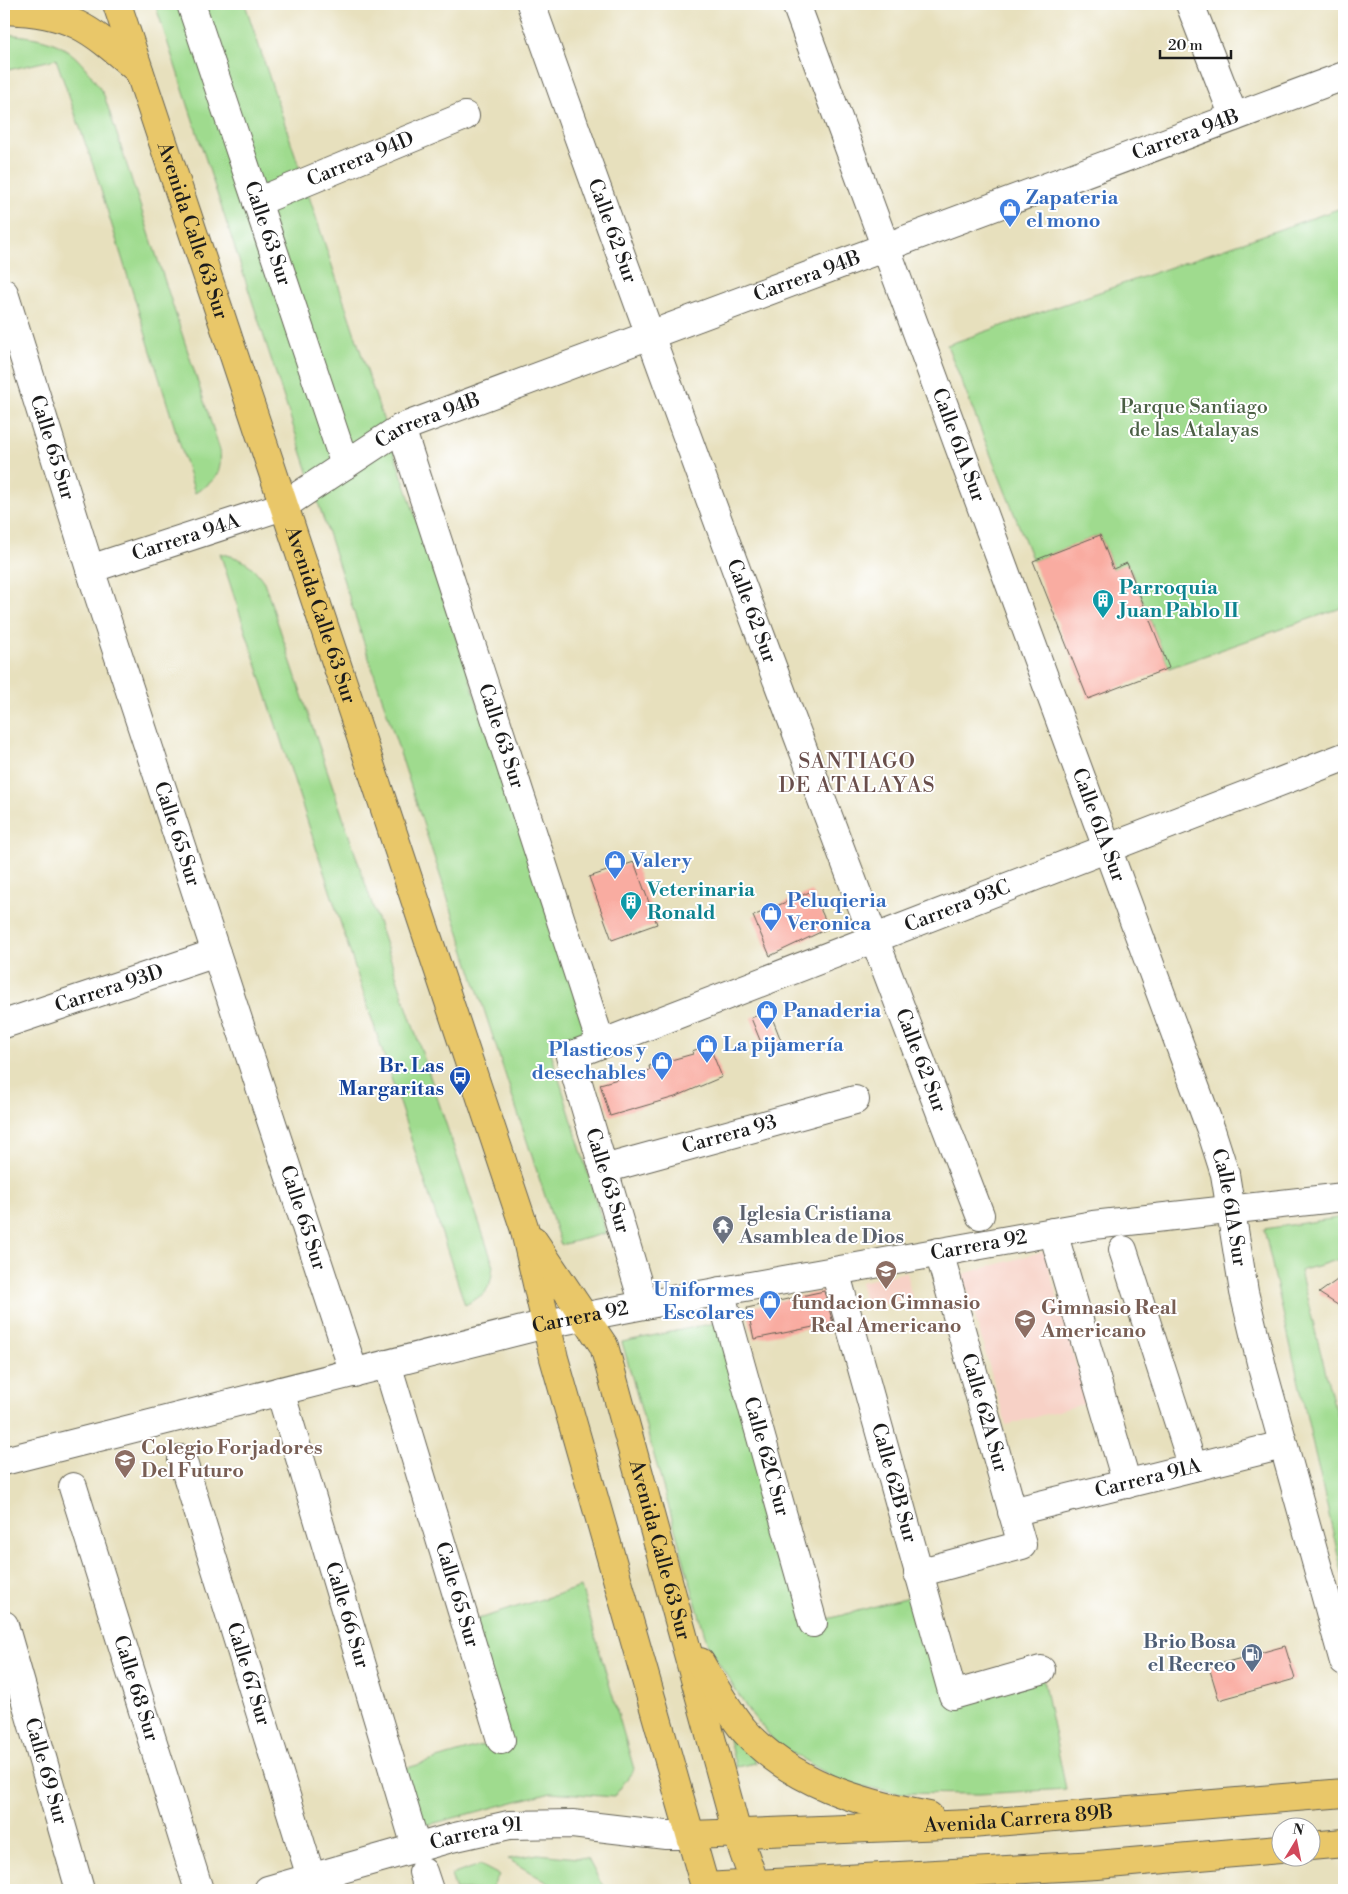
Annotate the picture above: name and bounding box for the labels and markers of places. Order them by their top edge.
place label: Zapateria el mono [1026,186,1118,234]
shop icon: Zapateria el mono [998,197,1022,228]
place label: Parroquia Juan Pablo II [1116,576,1239,624]
building icon: Parroquia Juan Pablo II [1091,588,1115,619]
shop icon: Valery [603,849,627,880]
place label: Valery [630,849,693,874]
place label: Veterinaria Ronald [646,878,755,926]
place label: Peluqieria Veronica [786,889,887,937]
building icon: Veterinaria Ronald [619,890,643,921]
shop icon: Peluqieria Veronica [759,901,783,932]
shop icon: Panaderia [755,999,779,1030]
place label: Panaderia [783,999,881,1024]
shop icon: La pijamería [695,1033,719,1064]
place label: La pijamería [723,1033,844,1058]
place label: Plasticos y desechables [531,1038,647,1086]
shop icon: Plasticos y desechables [650,1050,674,1081]
place label: Br. Las Margaritas [338,1054,444,1102]
bus stop icon: Br. Las Margaritas [448,1065,472,1096]
place label: Iglesia Cristiana Asamblea de Dios [738,1202,904,1250]
temple icon: Iglesia Cristiana Asamblea de Dios [711,1214,735,1245]
school or university icon: fundacion Gimnasio Real Americano [874,1259,898,1290]
place label: Uniformes Escolares [653,1278,754,1326]
shop icon: Uniformes Escolares [758,1289,782,1320]
place label: fundacion Gimnasio Real Americano [791,1291,981,1339]
place label: Gimnasio Real Americano [1040,1296,1177,1344]
school or university icon: Gimnasio Real Americano [1013,1308,1037,1339]
place label: Colegio Forjadores Del Futuro [141,1436,323,1484]
school or university icon: Colegio Forjadores Del Futuro [113,1448,137,1479]
place label: Brio Bosa el Recreo [1143,1630,1236,1678]
fuel station icon: Brio Bosa el Recreo [1240,1642,1264,1673]

